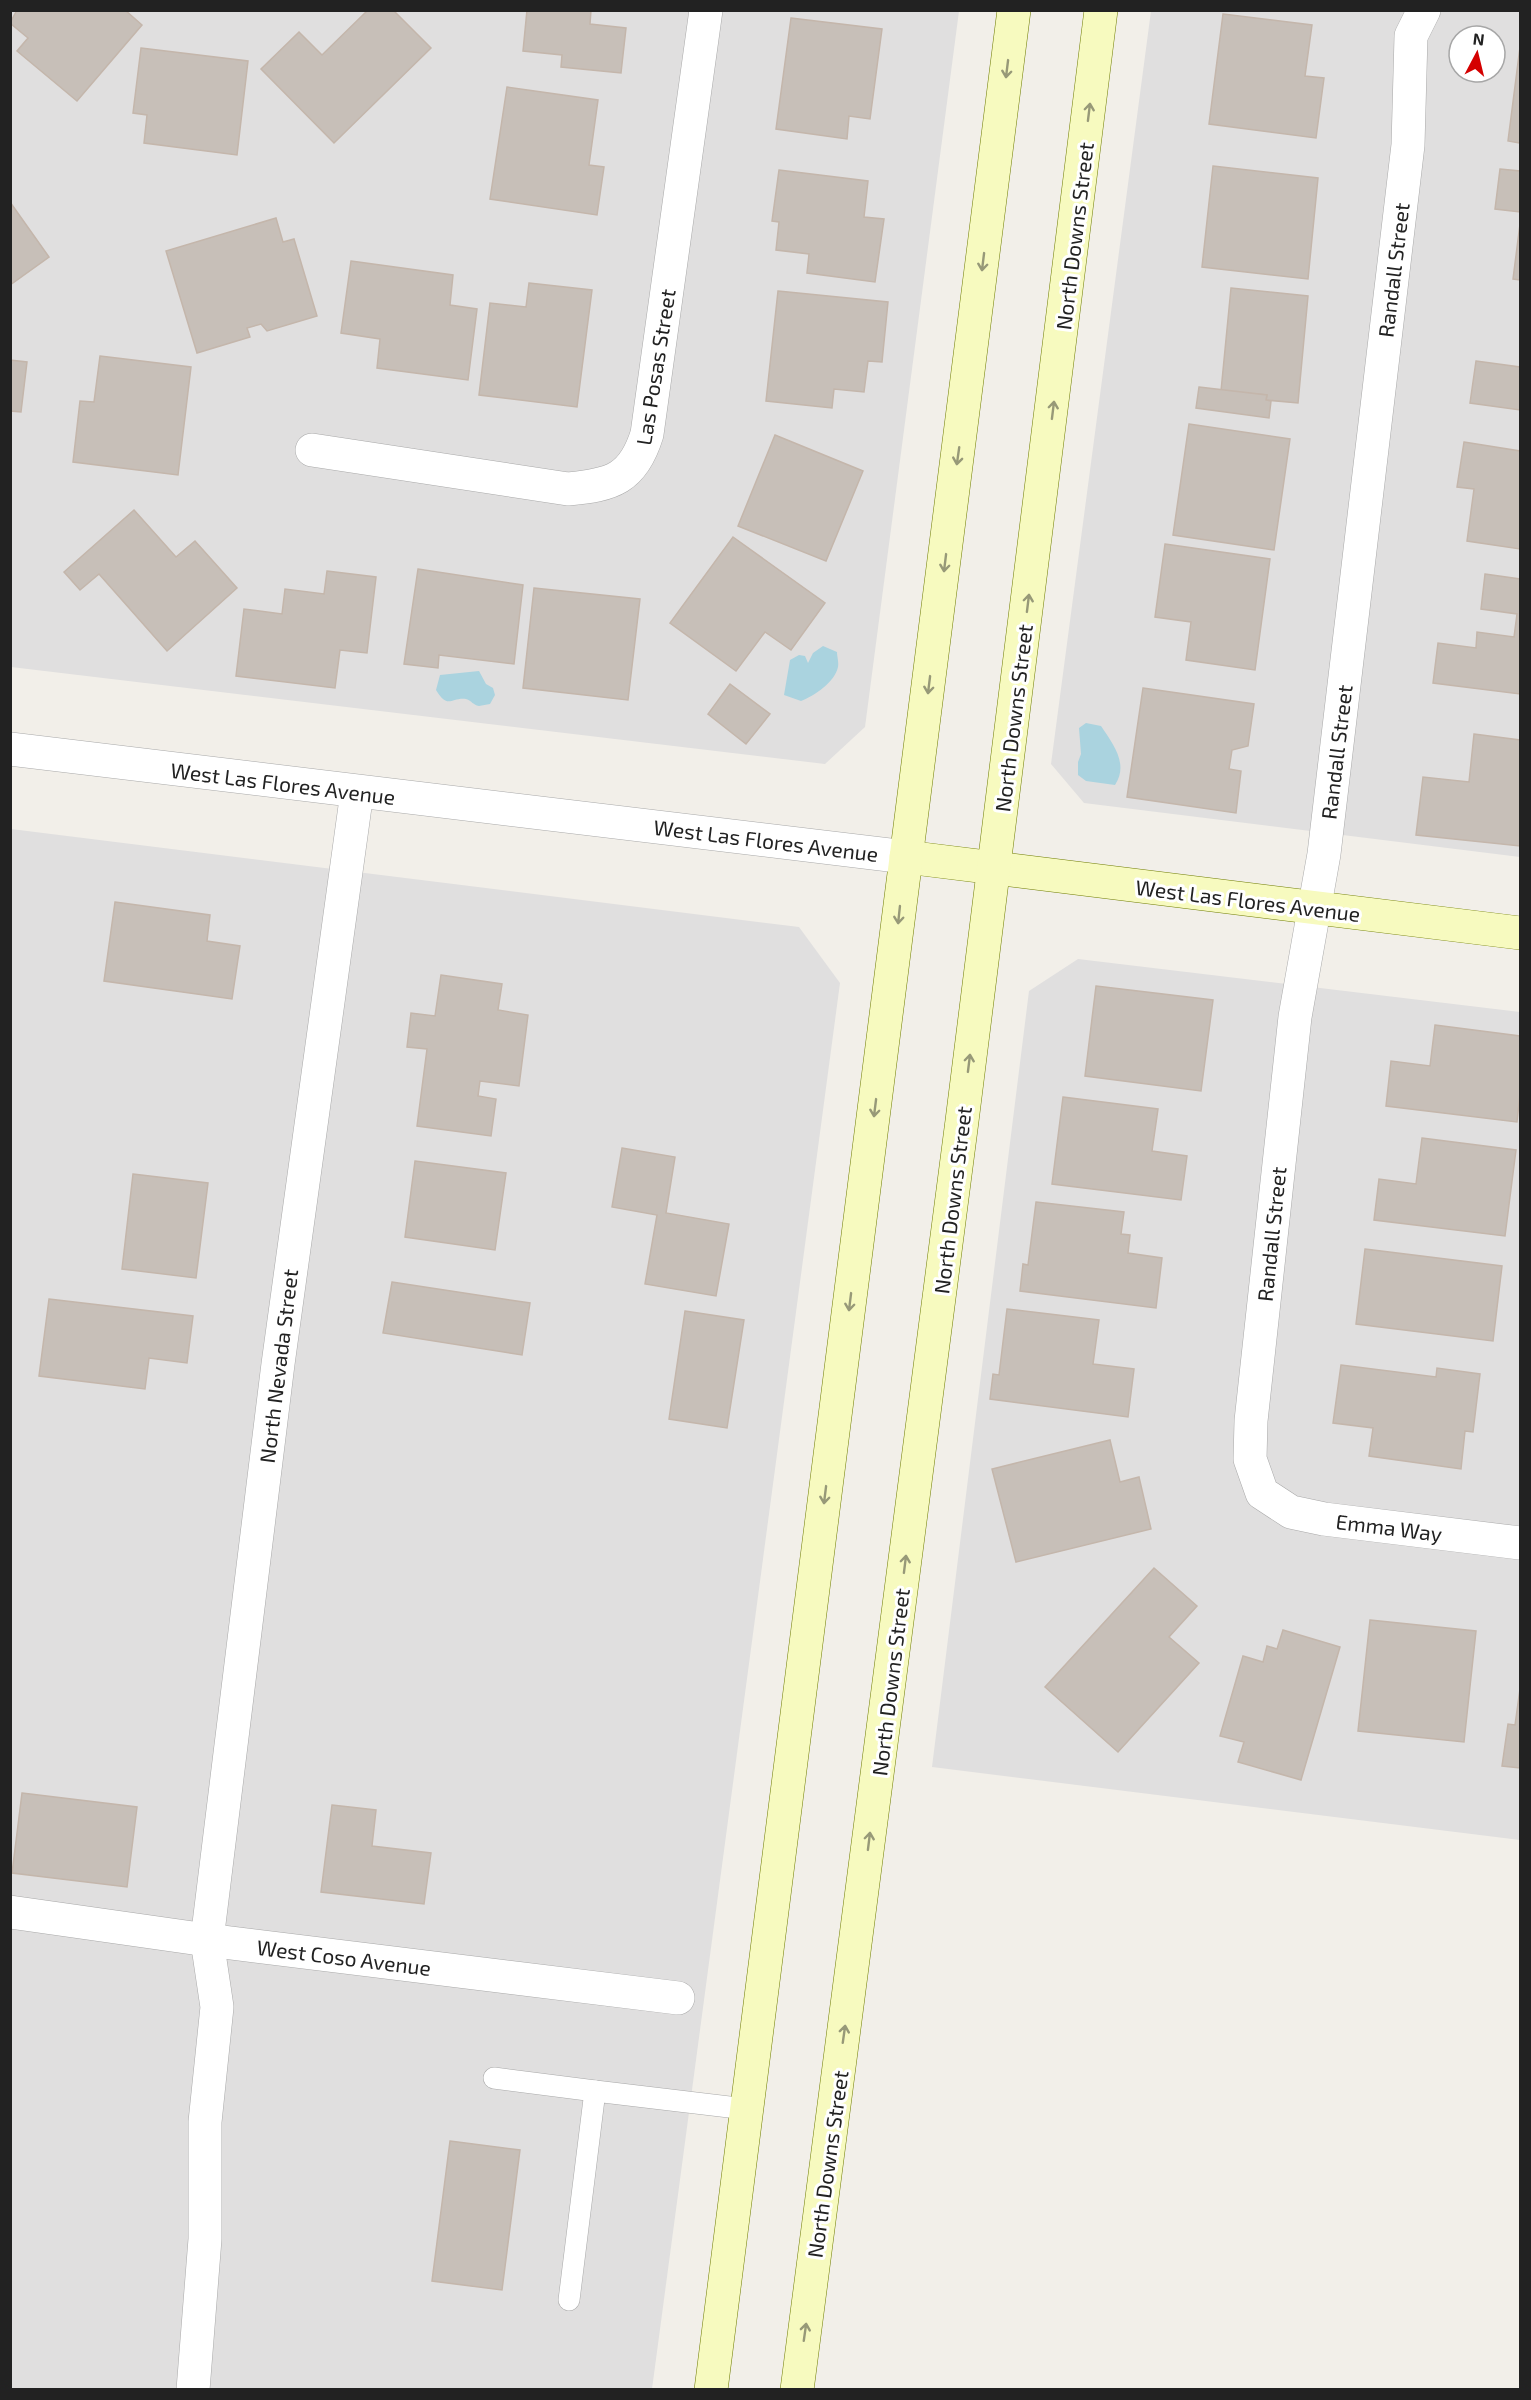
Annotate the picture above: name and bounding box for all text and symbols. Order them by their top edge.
north arrow [1447,24,1507,84]
text: N [1472,28,1486,49]
one-way arrow [1001,58,1012,78]
one-way arrow [1084,102,1095,122]
street label: North Downs Street [1050,141,1098,331]
street label: Randall Street [1372,201,1414,339]
one-way arrow [977,252,988,272]
street label: Las Posas Street [630,287,680,447]
one-way arrow [1047,400,1058,420]
one-way arrow [953,445,964,465]
one-way arrow [939,553,950,572]
one-way arrow [1022,594,1033,613]
street label: North Downs Street [989,623,1037,813]
one-way arrow [923,675,934,695]
street label: Randall Street [1315,683,1357,821]
street label: West Las Flores Avenue [169,757,397,809]
street label: West Las Flores Avenue [652,814,880,866]
street label: West Las Flores Avenue [1134,874,1362,926]
one-way arrow [893,904,904,924]
one-way arrow [964,1053,975,1073]
one-way arrow [869,1098,880,1118]
street label: North Downs Street [928,1105,976,1295]
street label: Randall Street [1251,1165,1291,1303]
street label: North Nevada Street [254,1268,302,1464]
one-way arrow [844,1291,855,1311]
one-way arrow [819,1485,830,1504]
street label: Emma Way [1334,1508,1444,1546]
one-way arrow [900,1555,911,1574]
street label: North Downs Street [866,1587,914,1777]
one-way arrow [864,1831,875,1851]
street label: West Coso Avenue [256,1934,432,1980]
one-way arrow [839,2025,850,2045]
street label: North Downs Street [801,2069,853,2259]
one-way arrow [799,2322,810,2342]

